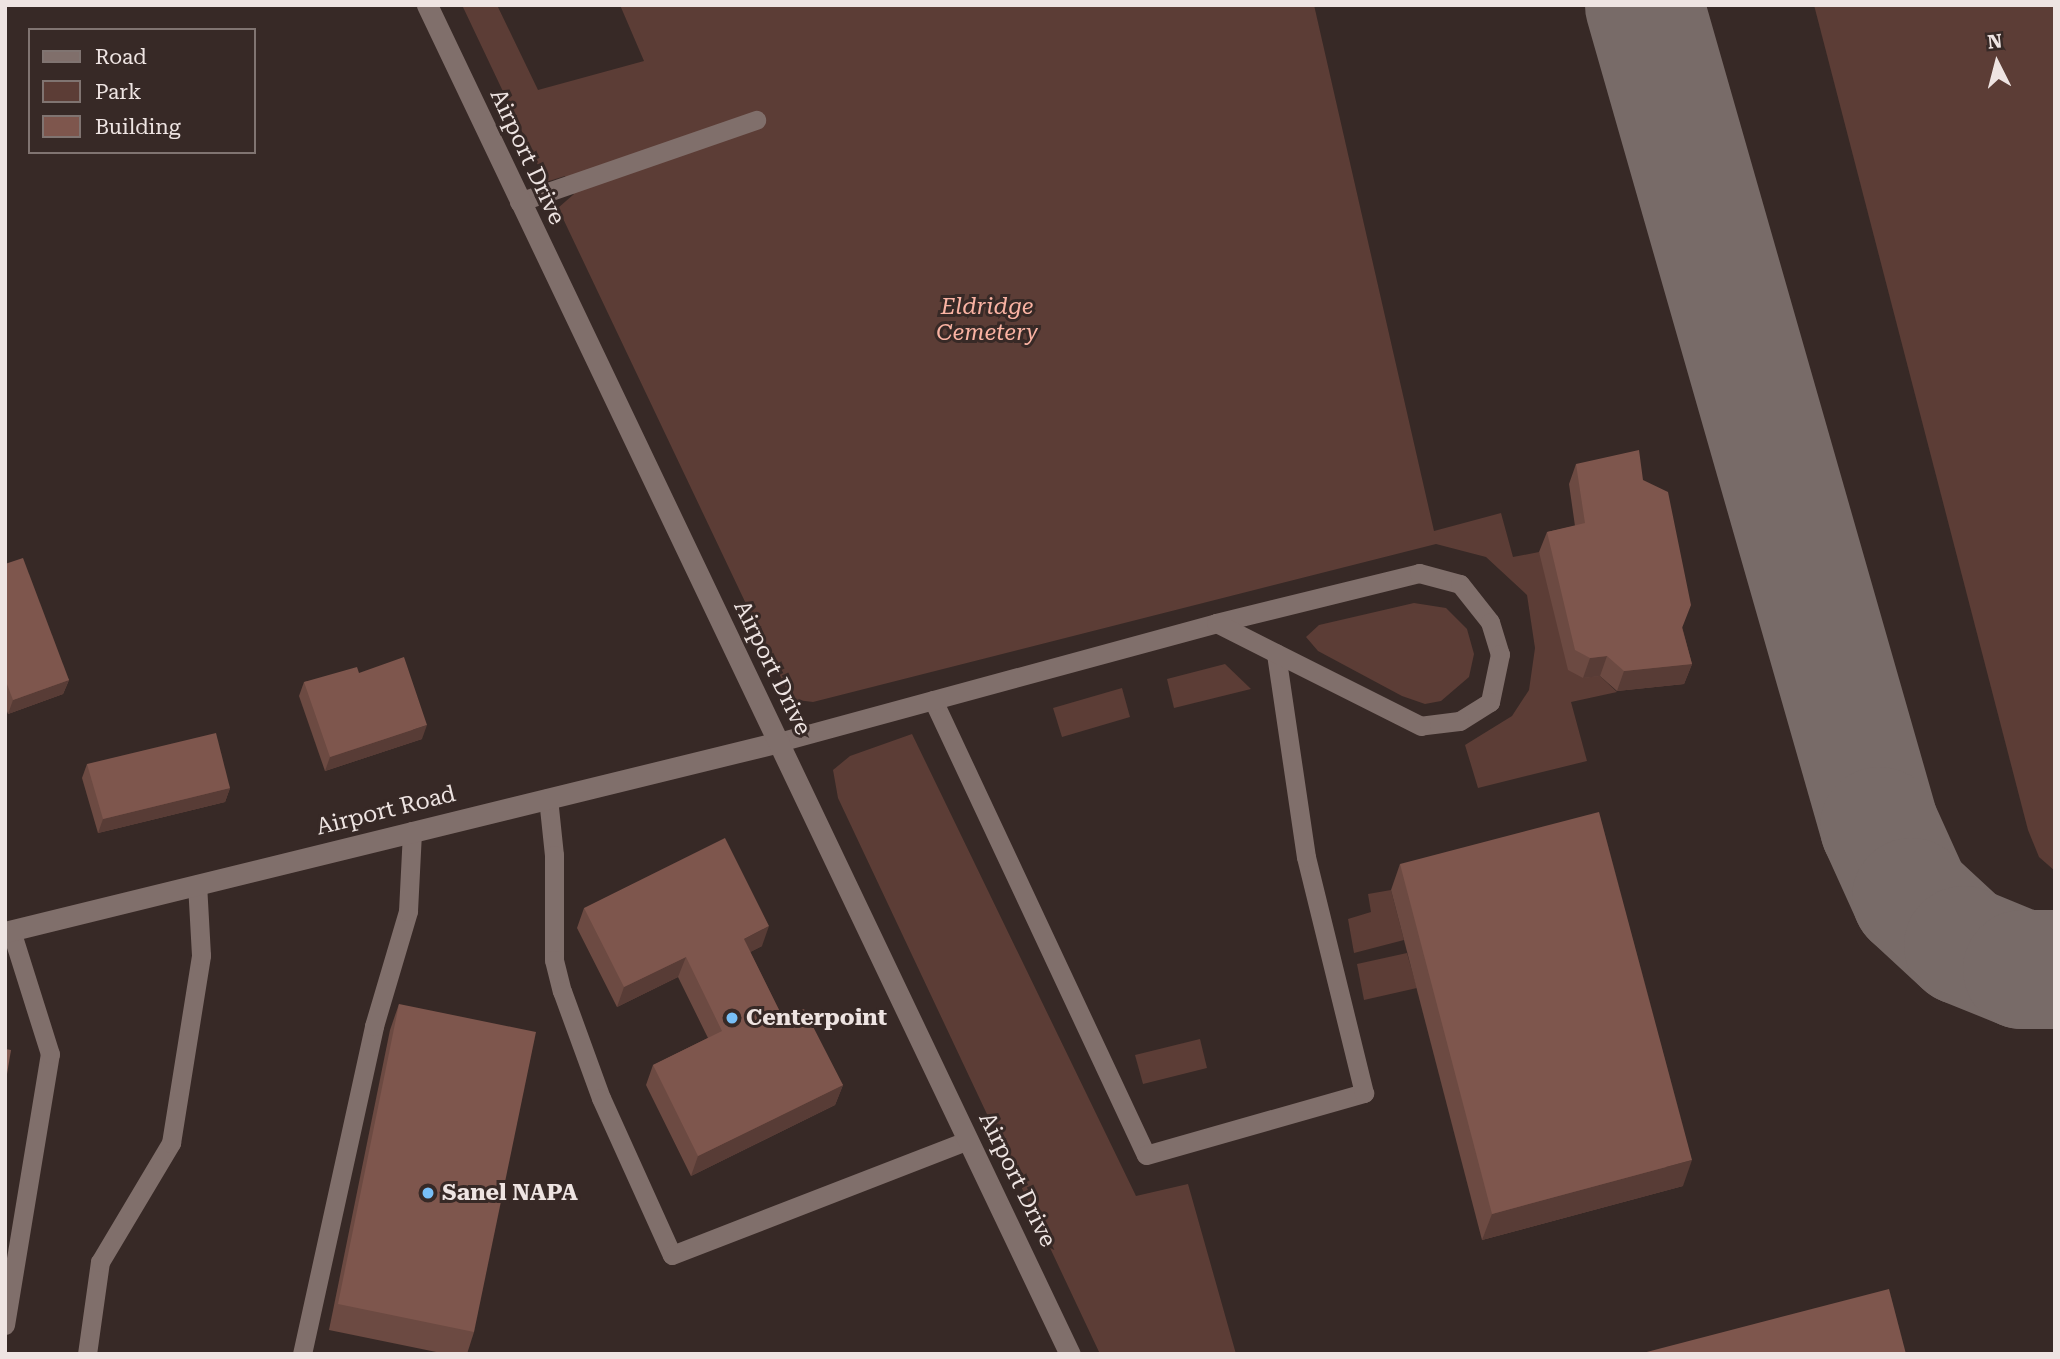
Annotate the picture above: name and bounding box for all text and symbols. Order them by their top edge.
legend [28,28,256,154]
north arrow [1962,28,2032,98]
text: N [1986,29,2003,54]
text: Road [95,45,147,69]
text: Park [95,80,141,104]
street label: Airport Drive [484,85,570,229]
text: Building [95,115,181,139]
park label: Eldridge Cemetery [936,293,1038,347]
street label: Airport Drive [728,596,816,740]
street label: Airport Road [313,780,459,842]
place label: Centerpoint [746,1004,887,1032]
marker: Centerpoint [724,1010,740,1026]
street label: Airport Drive [973,1108,1061,1252]
place label: Sanel NAPA [442,1179,578,1207]
marker: Sanel NAPA [420,1185,436,1201]

